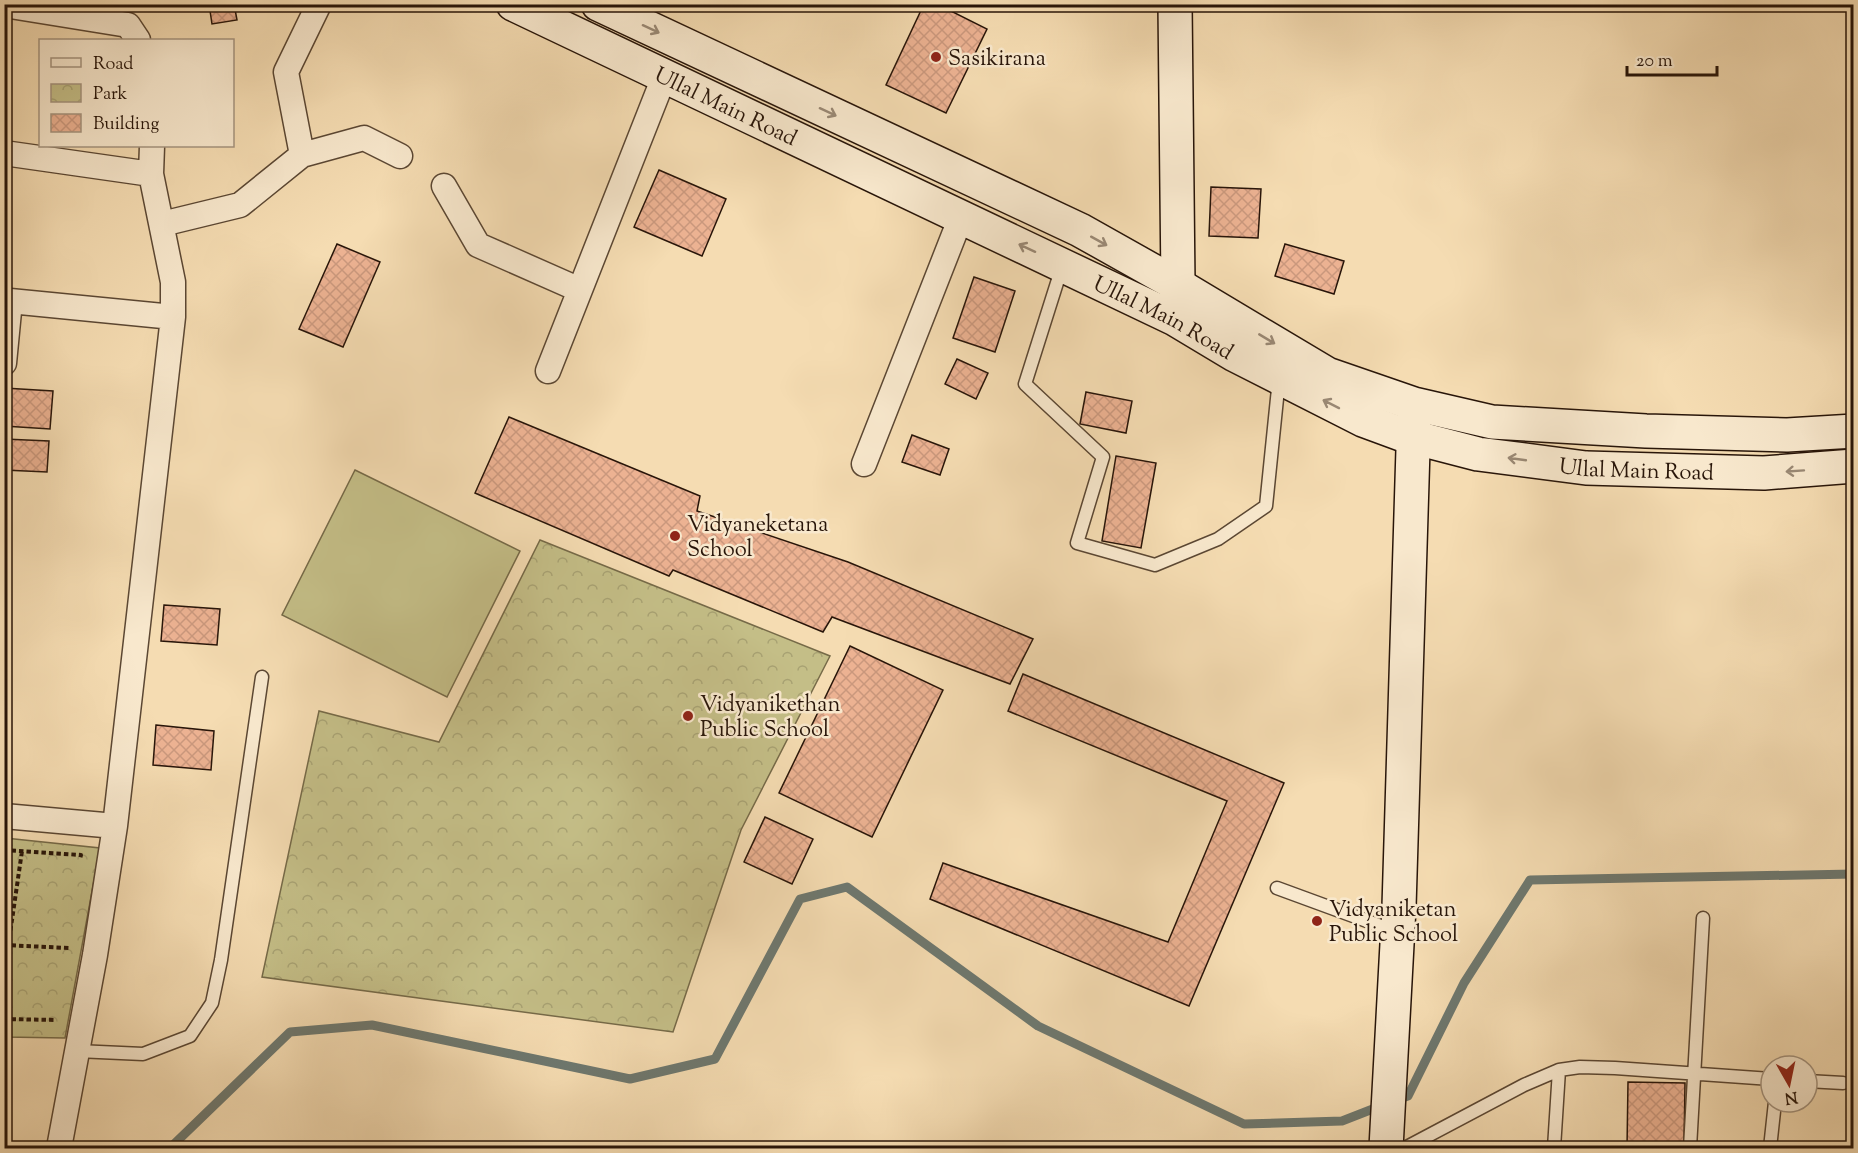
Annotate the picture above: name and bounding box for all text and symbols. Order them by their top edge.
one-way arrow [642,24,660,36]
legend [39,39,234,147]
scale bar [1627,39,1717,77]
place label: Sasikirana [948,44,1046,76]
text: 20 m [1636,49,1673,75]
marker: Sasikirana [929,50,943,64]
text: Road [93,52,133,78]
street label: Ullal Main Road [648,60,802,156]
text: Park [93,82,128,108]
one-way arrow [818,107,836,118]
text: Building [93,112,159,138]
one-way arrow [1090,235,1107,247]
one-way arrow [1018,242,1036,254]
street label: Ullal Main Road [1087,269,1239,369]
one-way arrow [1258,333,1275,345]
one-way arrow [1323,398,1341,409]
street label: Ullal Main Road [1557,452,1714,491]
one-way arrow [1508,454,1527,465]
one-way arrow [1786,466,1806,477]
place label: Vidyaneketana School [687,510,828,567]
marker: Vidyaneketana School [668,529,682,543]
place label: Vidyanikethan Public School [700,690,840,747]
marker: Vidyanikethan Public School [681,709,695,723]
place label: Vidyaniketan Public School [1329,895,1458,952]
marker: Vidyaniketan Public School [1310,914,1324,928]
north arrow [1759,1054,1819,1114]
text: N [1783,1084,1799,1109]

